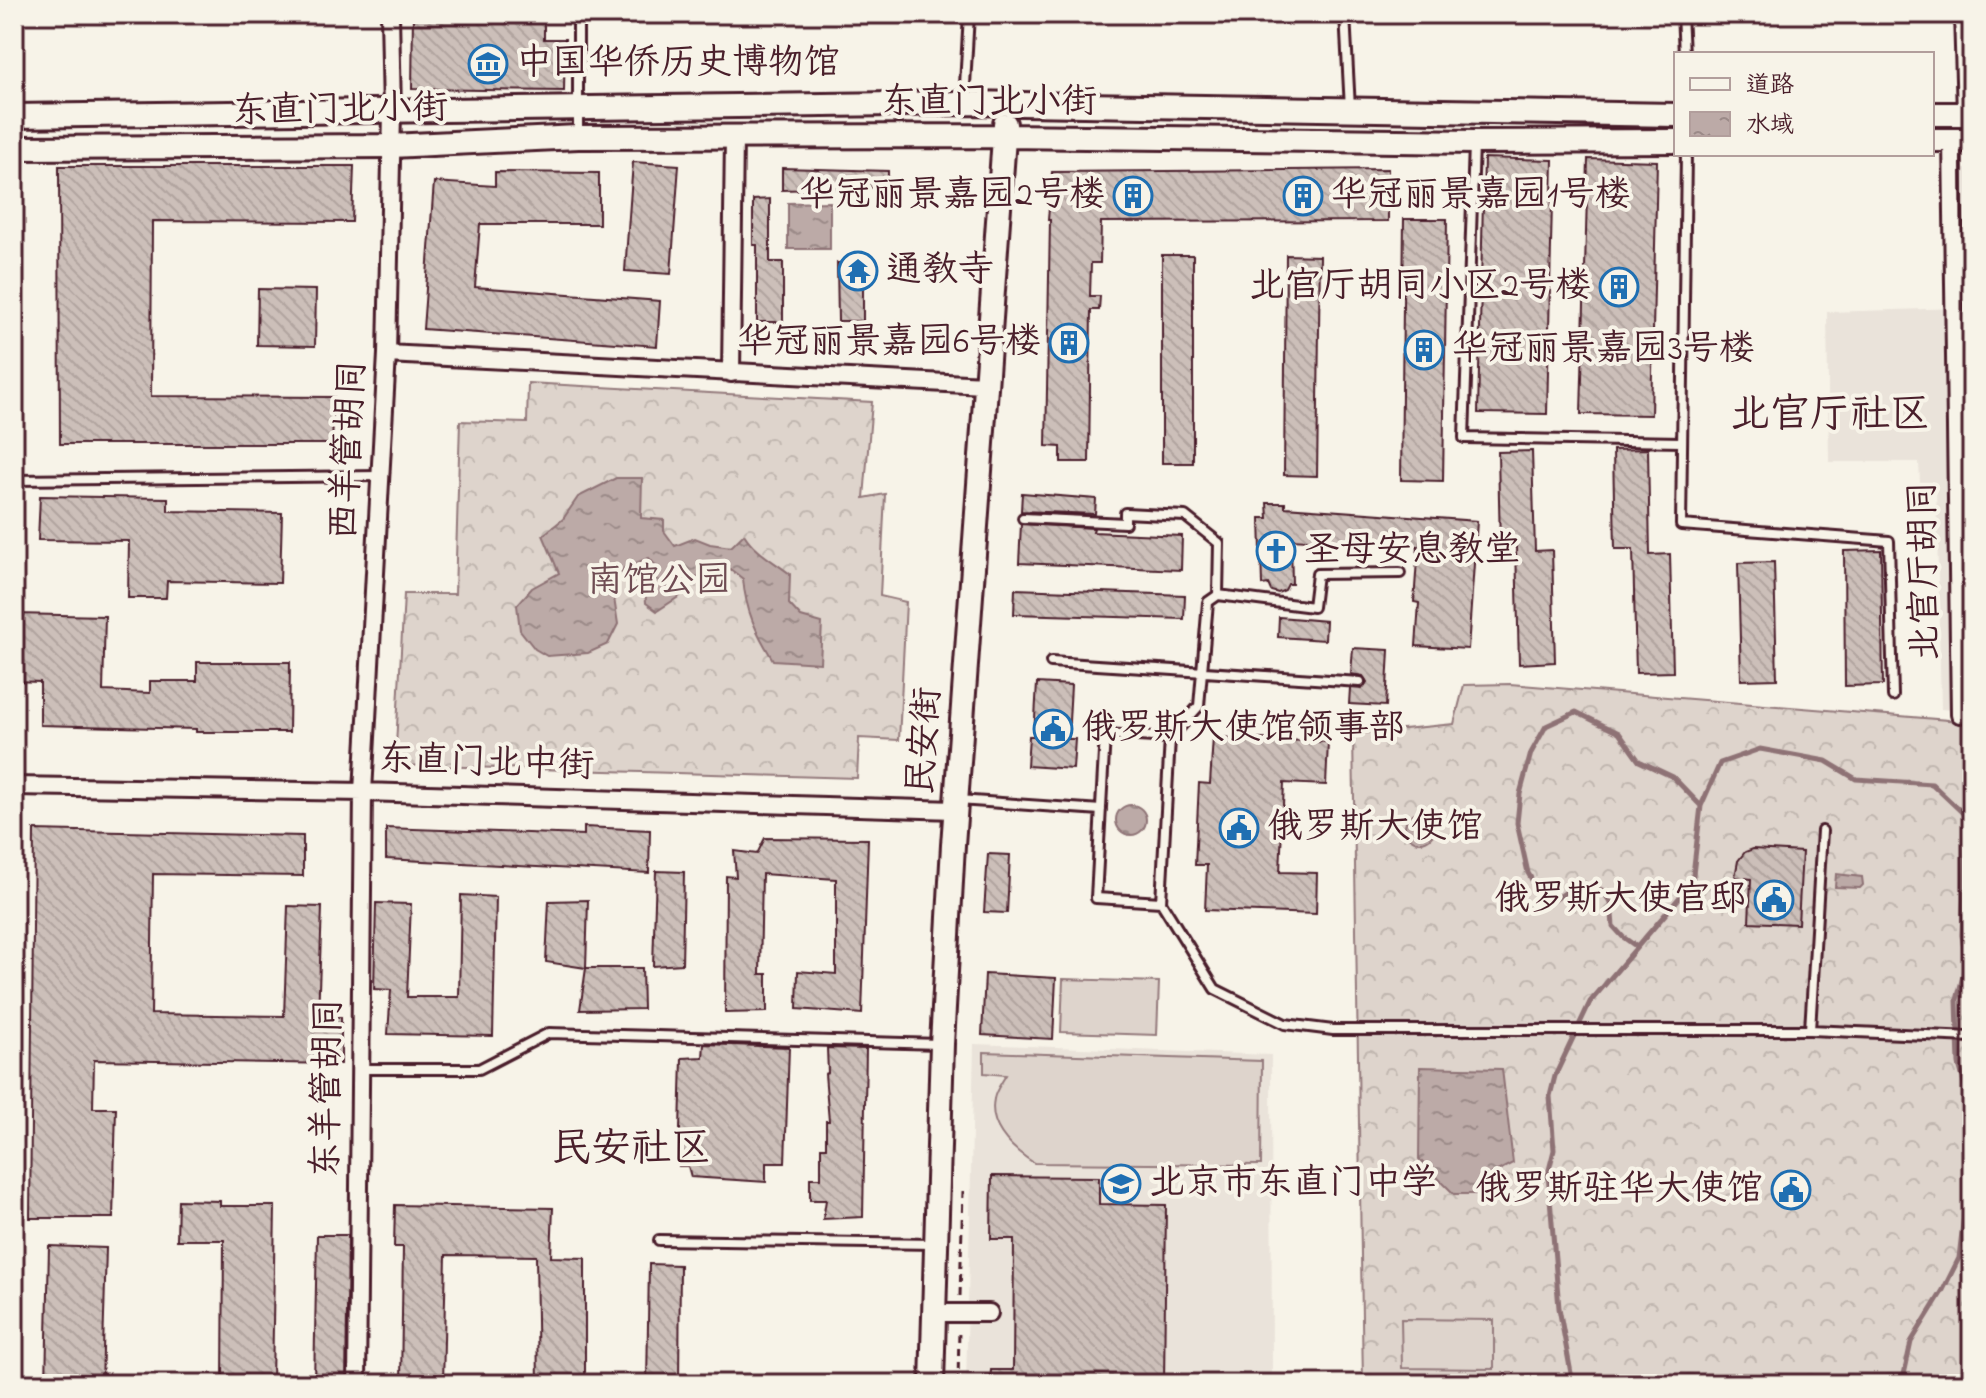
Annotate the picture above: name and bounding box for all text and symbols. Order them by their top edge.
place label: 中国华侨历史博物馆 [516,38,840,91]
museum icon: 中国华侨历史博物馆 [467,43,509,85]
legend [1674,52,1934,156]
text: 道路 [1746,69,1794,104]
street label: 东直门北小街 [881,77,1097,130]
street label: 东直门北小街 [232,83,448,139]
text: 水域 [1746,109,1794,144]
place label: 华冠丽景嘉园2号楼 [799,170,1105,223]
place label: 华冠丽景嘉园1号楼 [1331,170,1630,223]
building icon: 华冠丽景嘉园2号楼 [1112,175,1154,217]
building icon: 华冠丽景嘉园1号楼 [1282,175,1324,217]
place label: 通教寺 [886,245,994,298]
temple icon: 通教寺 [837,250,879,292]
place label: 北官厅胡同小区2号楼 [1249,261,1591,314]
building icon: 北官厅胡同小区2号楼 [1598,266,1640,308]
place label: 华冠丽景嘉园6号楼 [737,317,1041,370]
building icon: 华冠丽景嘉园6号楼 [1048,322,1090,364]
place label: 华冠丽景嘉园3号楼 [1452,324,1755,377]
building icon: 华冠丽景嘉园3号楼 [1403,329,1445,371]
street label: 西羊管胡同 [319,359,381,541]
district label: 北官厅社区 [1730,387,1930,446]
street label: 北官厅胡同 [1898,481,1954,661]
place label: 圣母安息教堂 [1304,525,1520,578]
church icon: 圣母安息教堂 [1255,530,1297,572]
park label: 南馆公园 [587,556,731,609]
street label: 民安街 [896,685,956,797]
place label: 俄罗斯大使馆领事部 [1081,703,1405,756]
public building icon: 俄罗斯大使馆领事部 [1032,708,1074,750]
street label: 东直门北中街 [377,734,595,794]
place label: 俄罗斯大使馆 [1267,802,1483,855]
public building icon: 俄罗斯大使馆 [1218,807,1260,849]
place label: 俄罗斯大使官邸 [1494,874,1746,927]
public building icon: 俄罗斯大使官邸 [1753,879,1795,921]
street label: 东羊管胡同 [301,998,357,1178]
district label: 民安社区 [551,1121,711,1180]
place label: 北京市东直门中学 [1149,1158,1437,1211]
school or university icon: 北京市东直门中学 [1100,1163,1142,1205]
place label: 俄罗斯驻华大使馆 [1475,1164,1763,1217]
public building icon: 俄罗斯驻华大使馆 [1770,1169,1812,1211]

